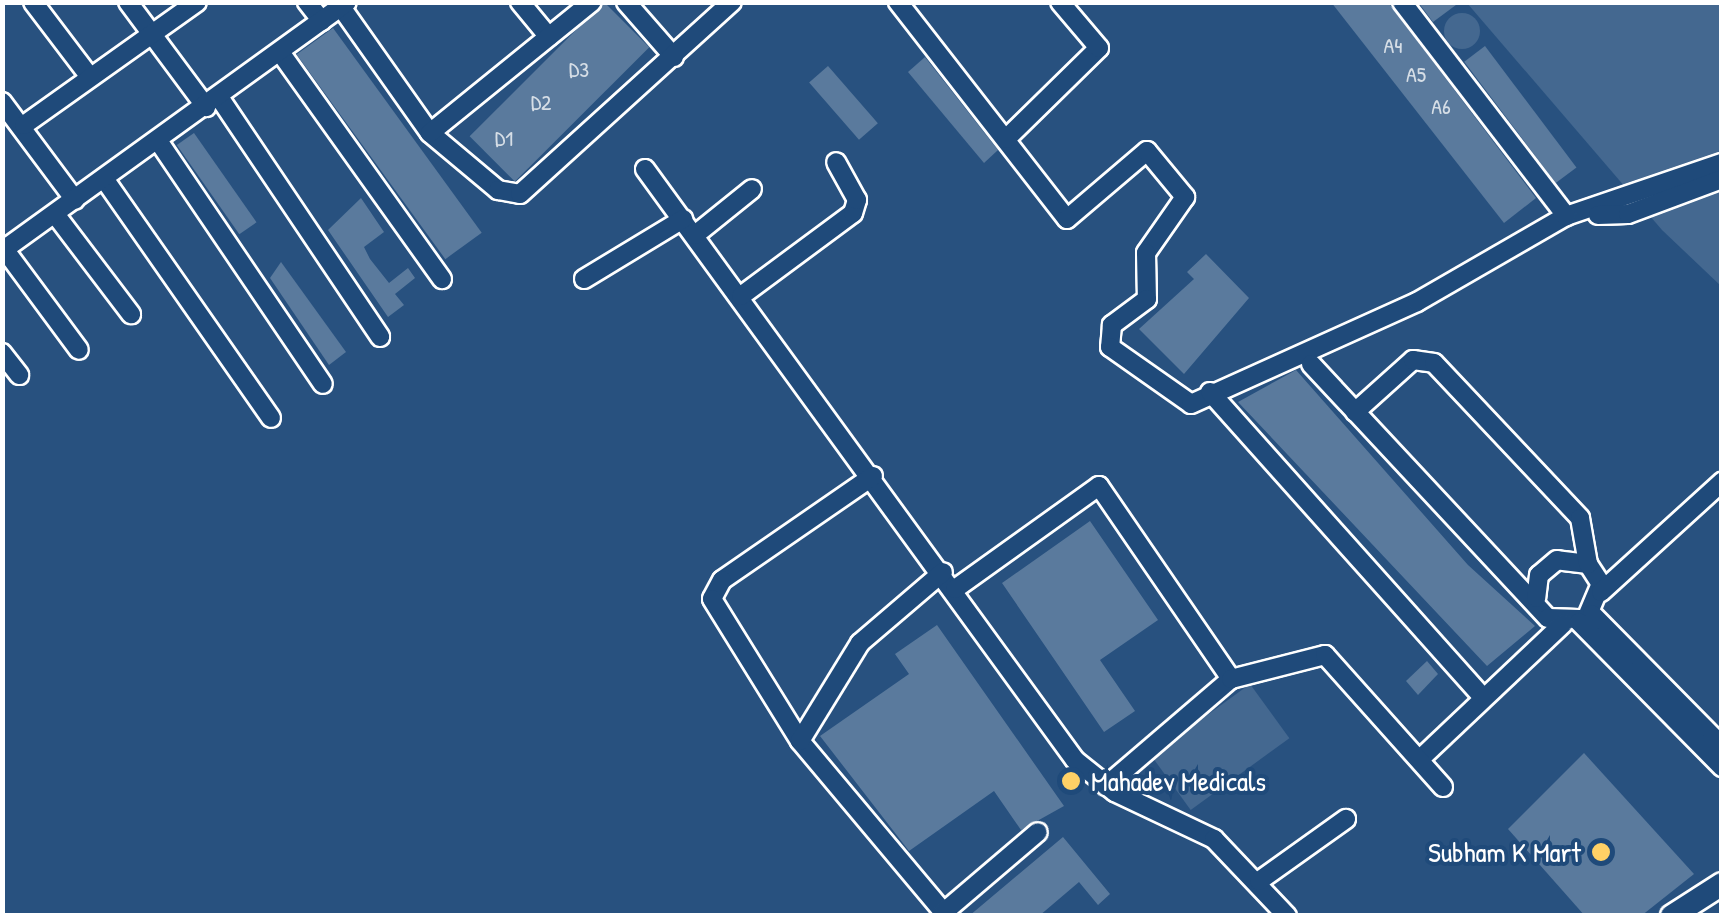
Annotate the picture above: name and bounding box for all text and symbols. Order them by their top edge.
house number: A4 [1384,33,1402,59]
house number: D3 [569,57,589,83]
house number: A5 [1406,62,1426,88]
house number: D2 [531,90,551,116]
house number: A6 [1431,94,1451,120]
house number: D1 [495,126,513,152]
place label: Mahadev Medicals [1091,764,1266,798]
marker: Mahadev Medicals [1060,770,1082,792]
place label: Subham K Mart [1428,835,1581,869]
marker: Subham K Mart [1590,841,1612,863]

